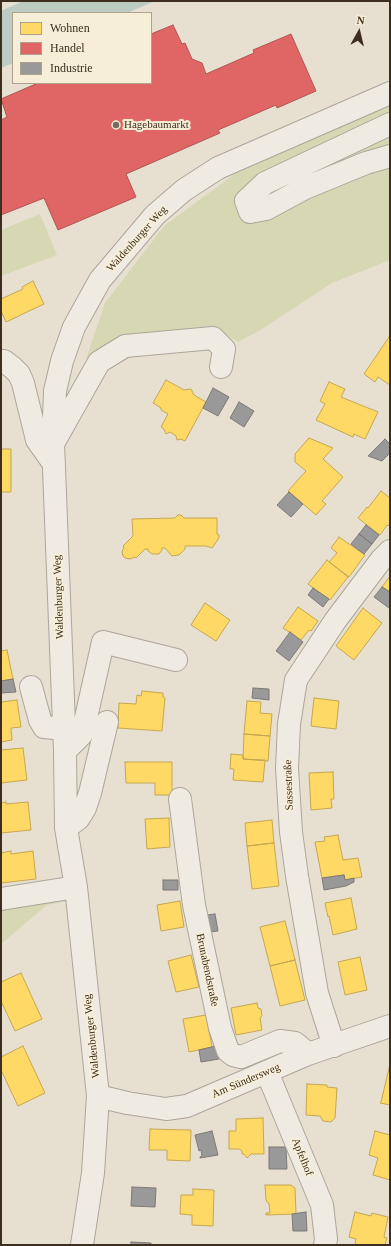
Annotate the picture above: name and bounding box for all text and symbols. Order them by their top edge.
legend [12,12,152,84]
north arrow [339,12,379,52]
text: N [356,14,365,27]
text: Wohnen [50,21,90,35]
text: Handel [50,41,85,55]
text: Industrie [50,61,93,75]
place label: Hagebaumarkt [124,118,189,132]
marker: Hagebaumarkt [111,120,121,130]
street label: Waldenburger Weg [104,203,170,275]
street label: Waldenburger Weg [51,555,67,639]
street label: Sassestraße [282,759,296,811]
street label: Brunabendstraße [193,932,221,1008]
street label: Waldenburger Weg [81,993,103,1079]
street label: Am Sündersweg [210,1061,282,1101]
street label: Apfelhof [288,1136,316,1178]

